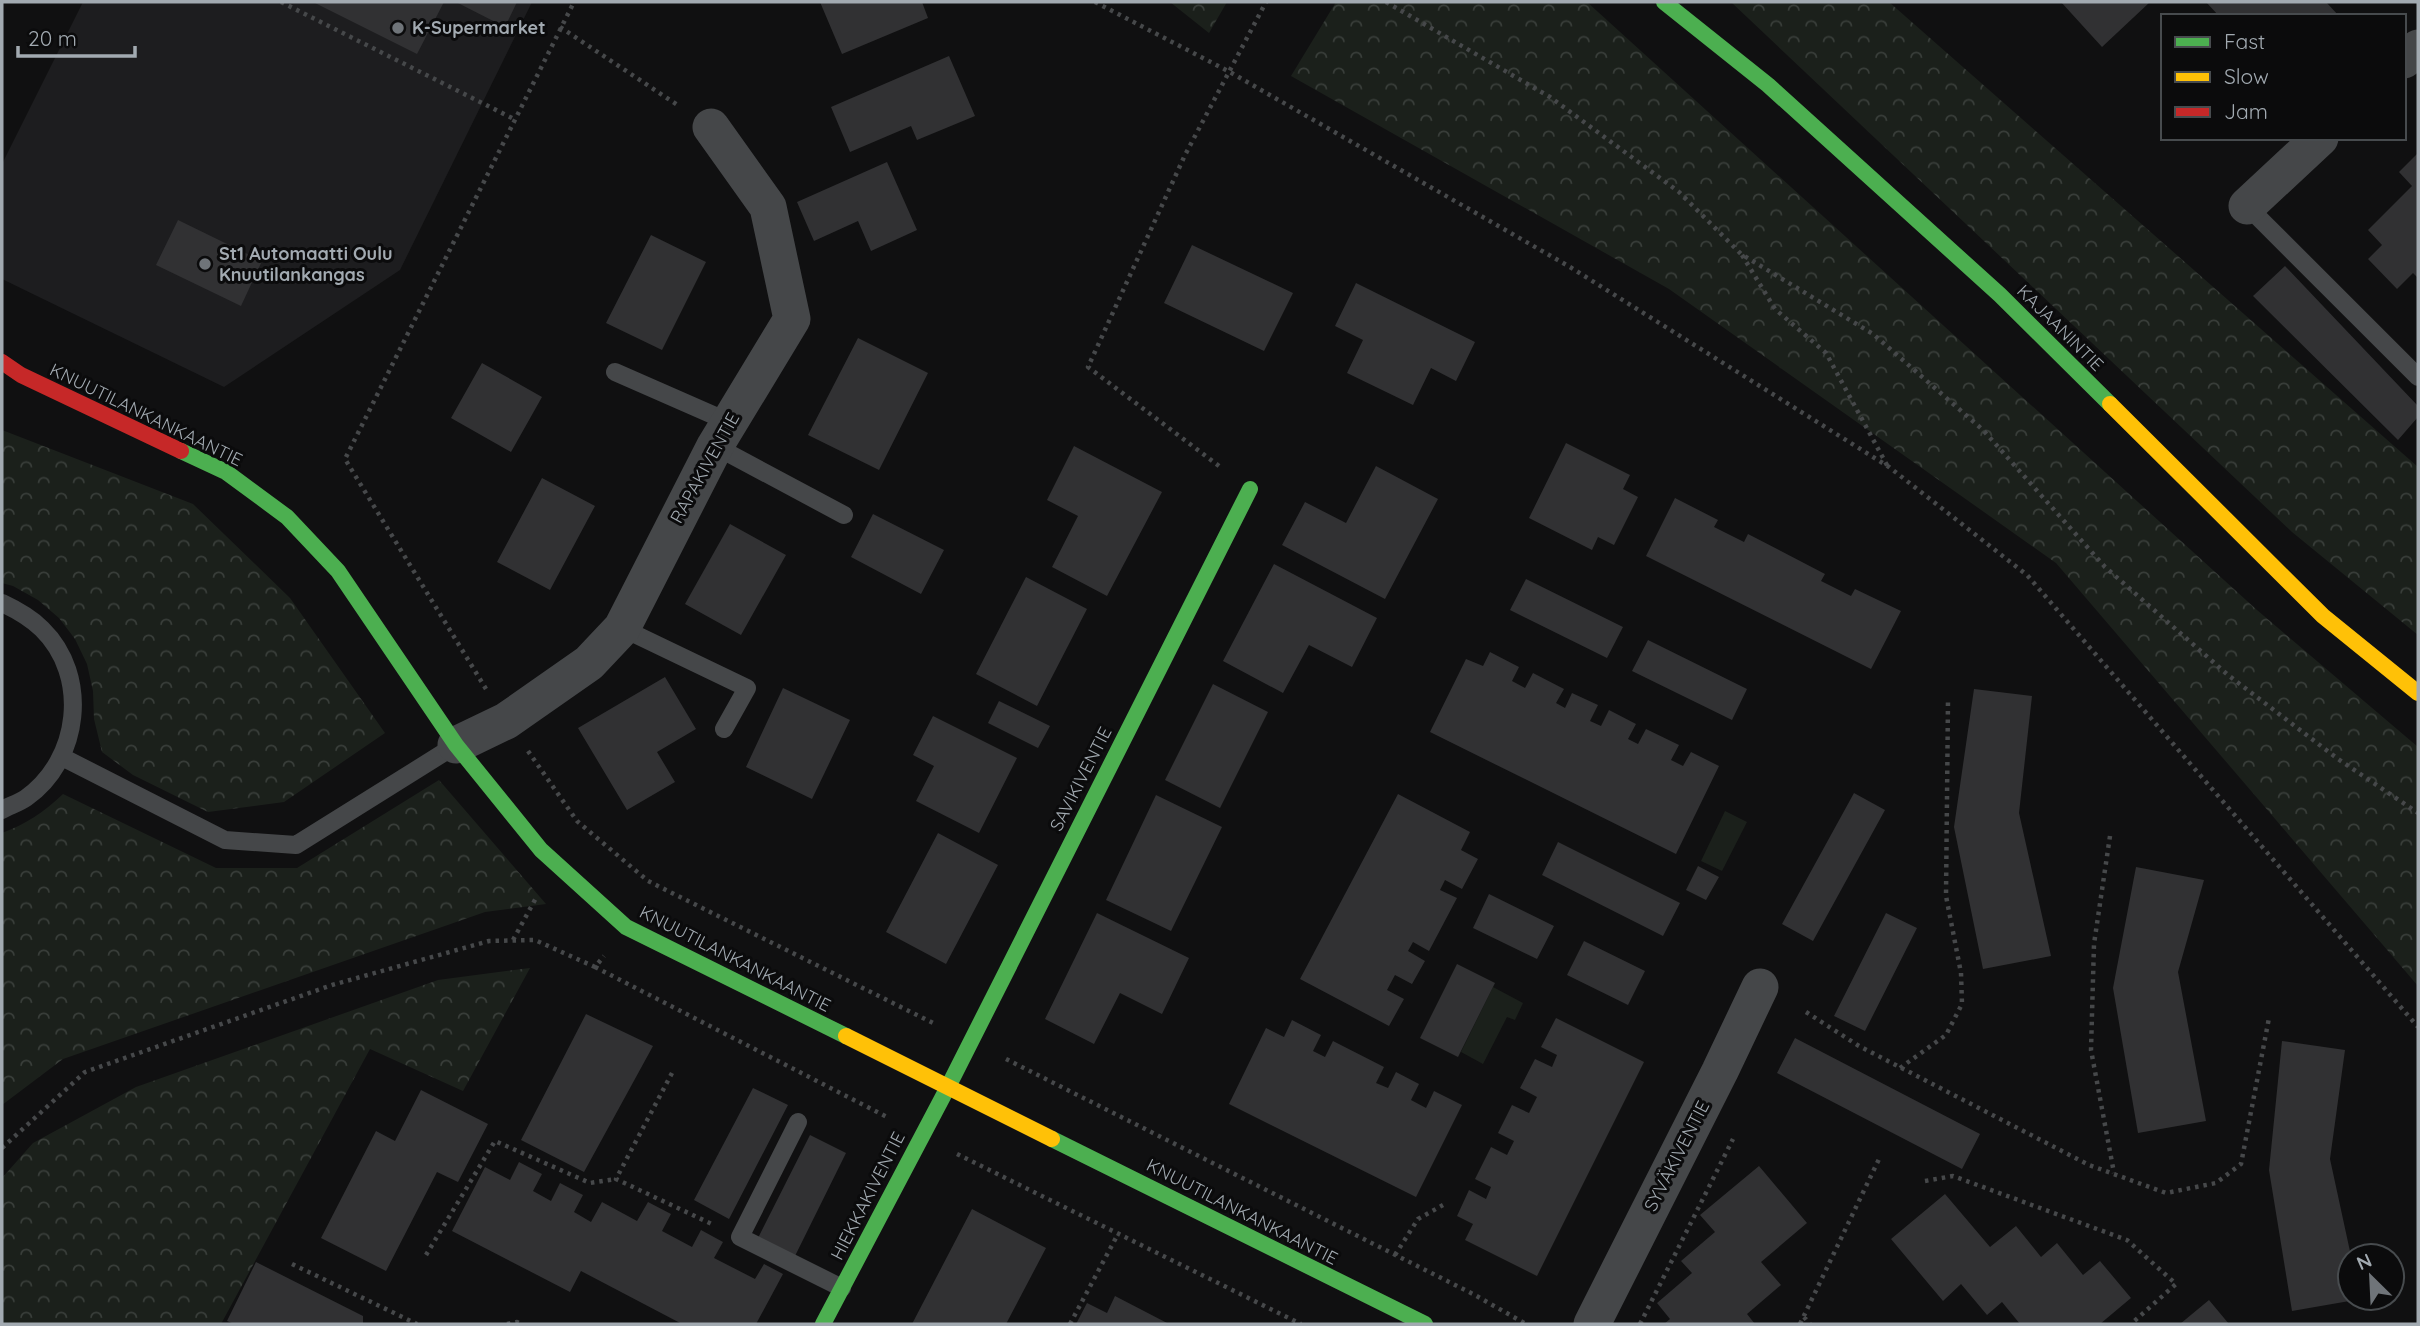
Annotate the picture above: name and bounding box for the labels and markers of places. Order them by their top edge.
place label: K-Supermarket [412,16,546,39]
marker: K-Supermarket [390,20,406,36]
place label: St1 Automaatti Oulu Knuutilankangas [219,242,393,286]
marker: St1 Automaatti Oulu Knuutilankangas [197,256,213,272]

